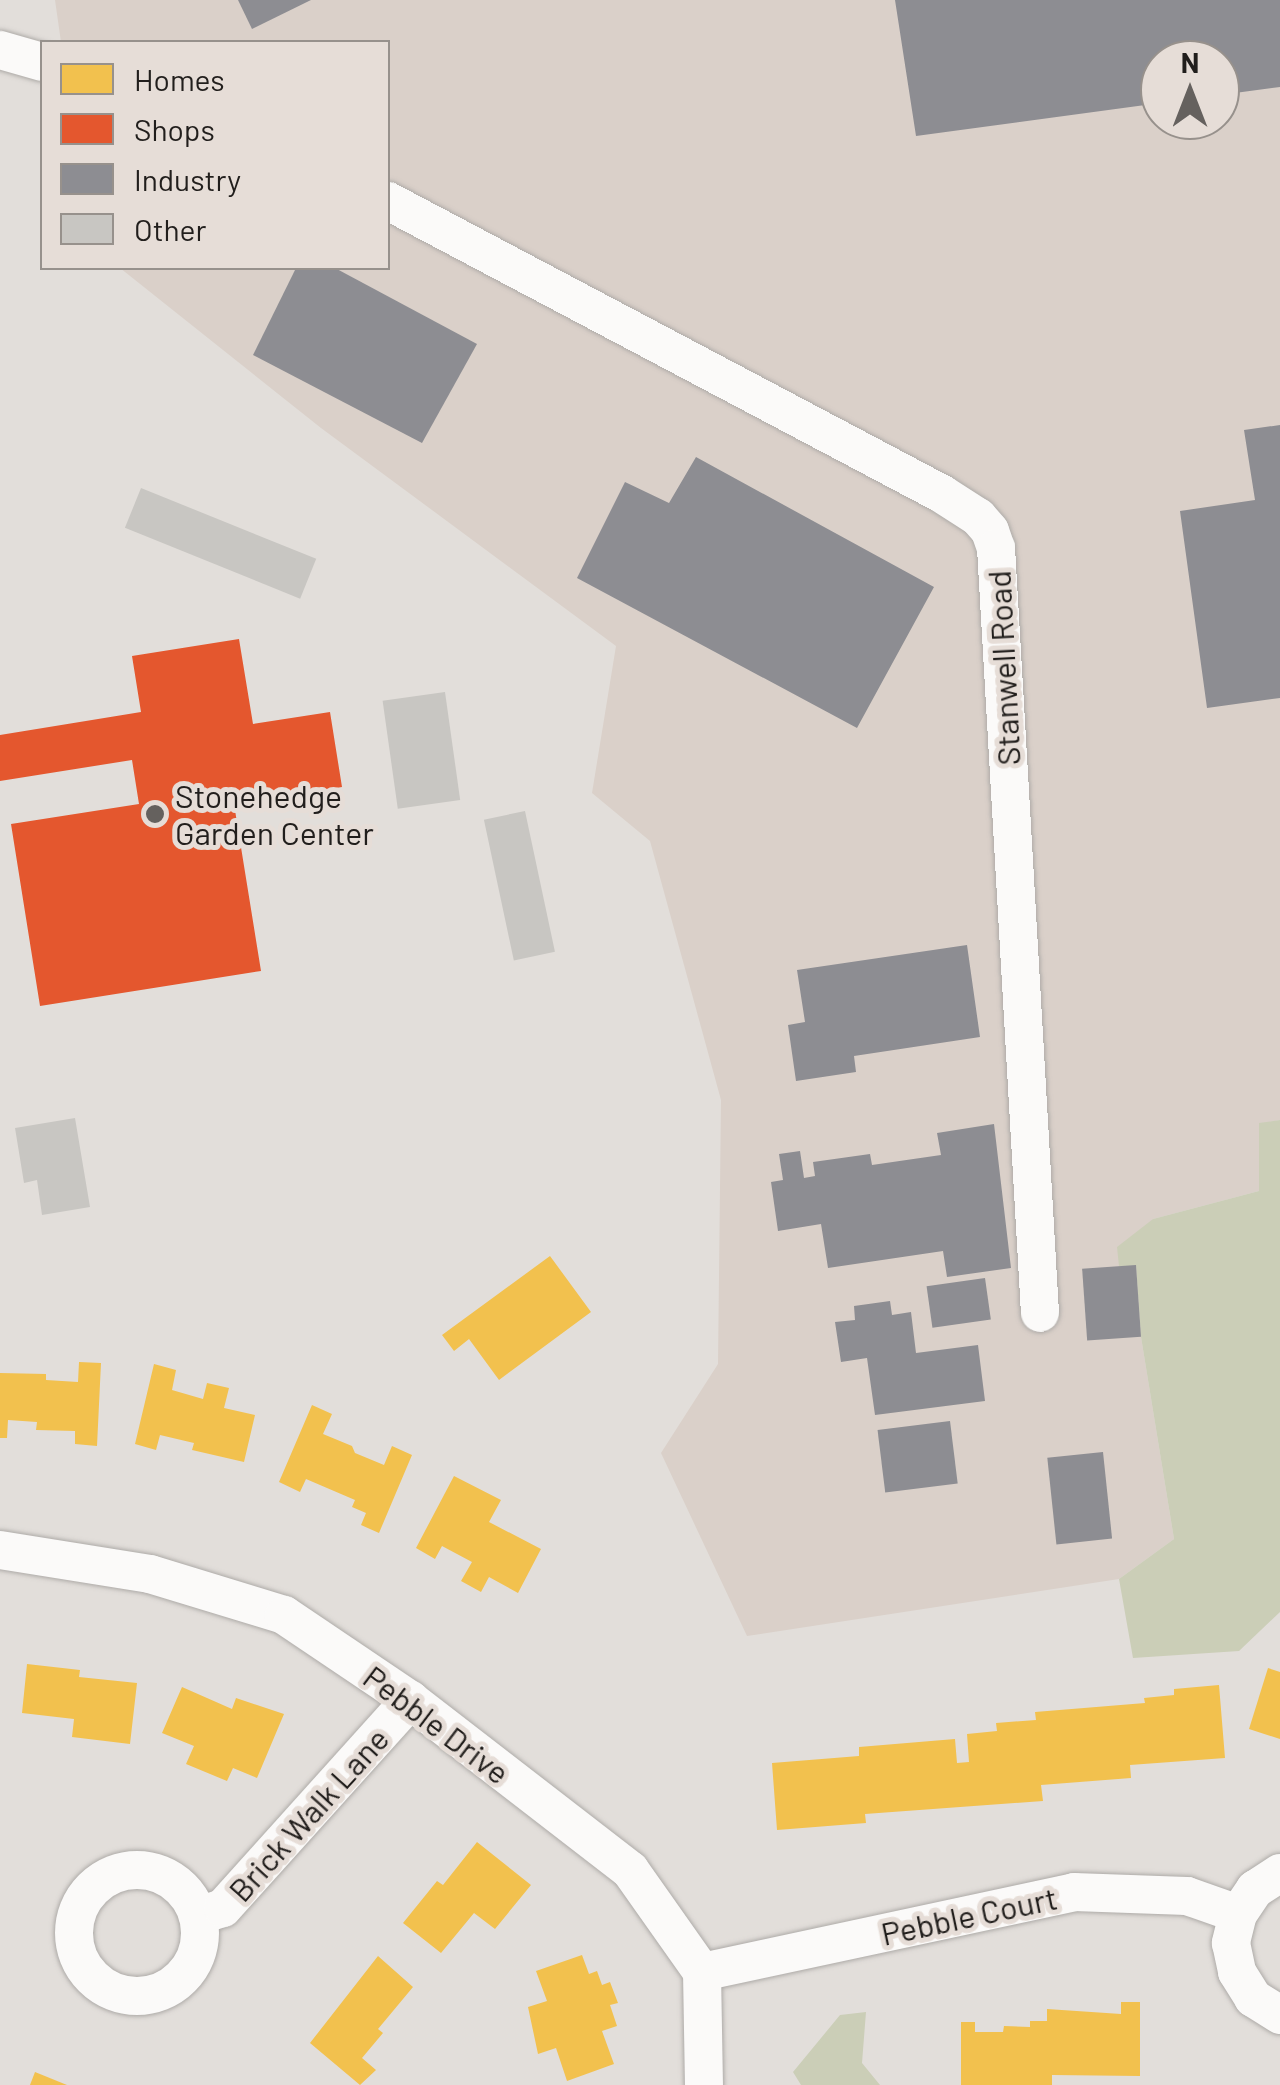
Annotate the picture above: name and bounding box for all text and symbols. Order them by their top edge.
legend [40,40,390,270]
north arrow [1140,40,1240,140]
text: N [1181,45,1199,79]
text: Homes [134,61,225,97]
text: Shops [134,111,215,147]
text: Industry [134,161,241,197]
text: Other [134,211,206,247]
street label: Stanwell Road [979,570,1027,766]
place label: Stonehedge Garden Center [175,777,374,852]
marker: Stonehedge Garden Center [144,803,166,825]
street label: Pebble Drive [357,1657,517,1791]
street label: Brick Walk Lane [220,1719,396,1909]
street label: Pebble Court [878,1878,1060,1952]

